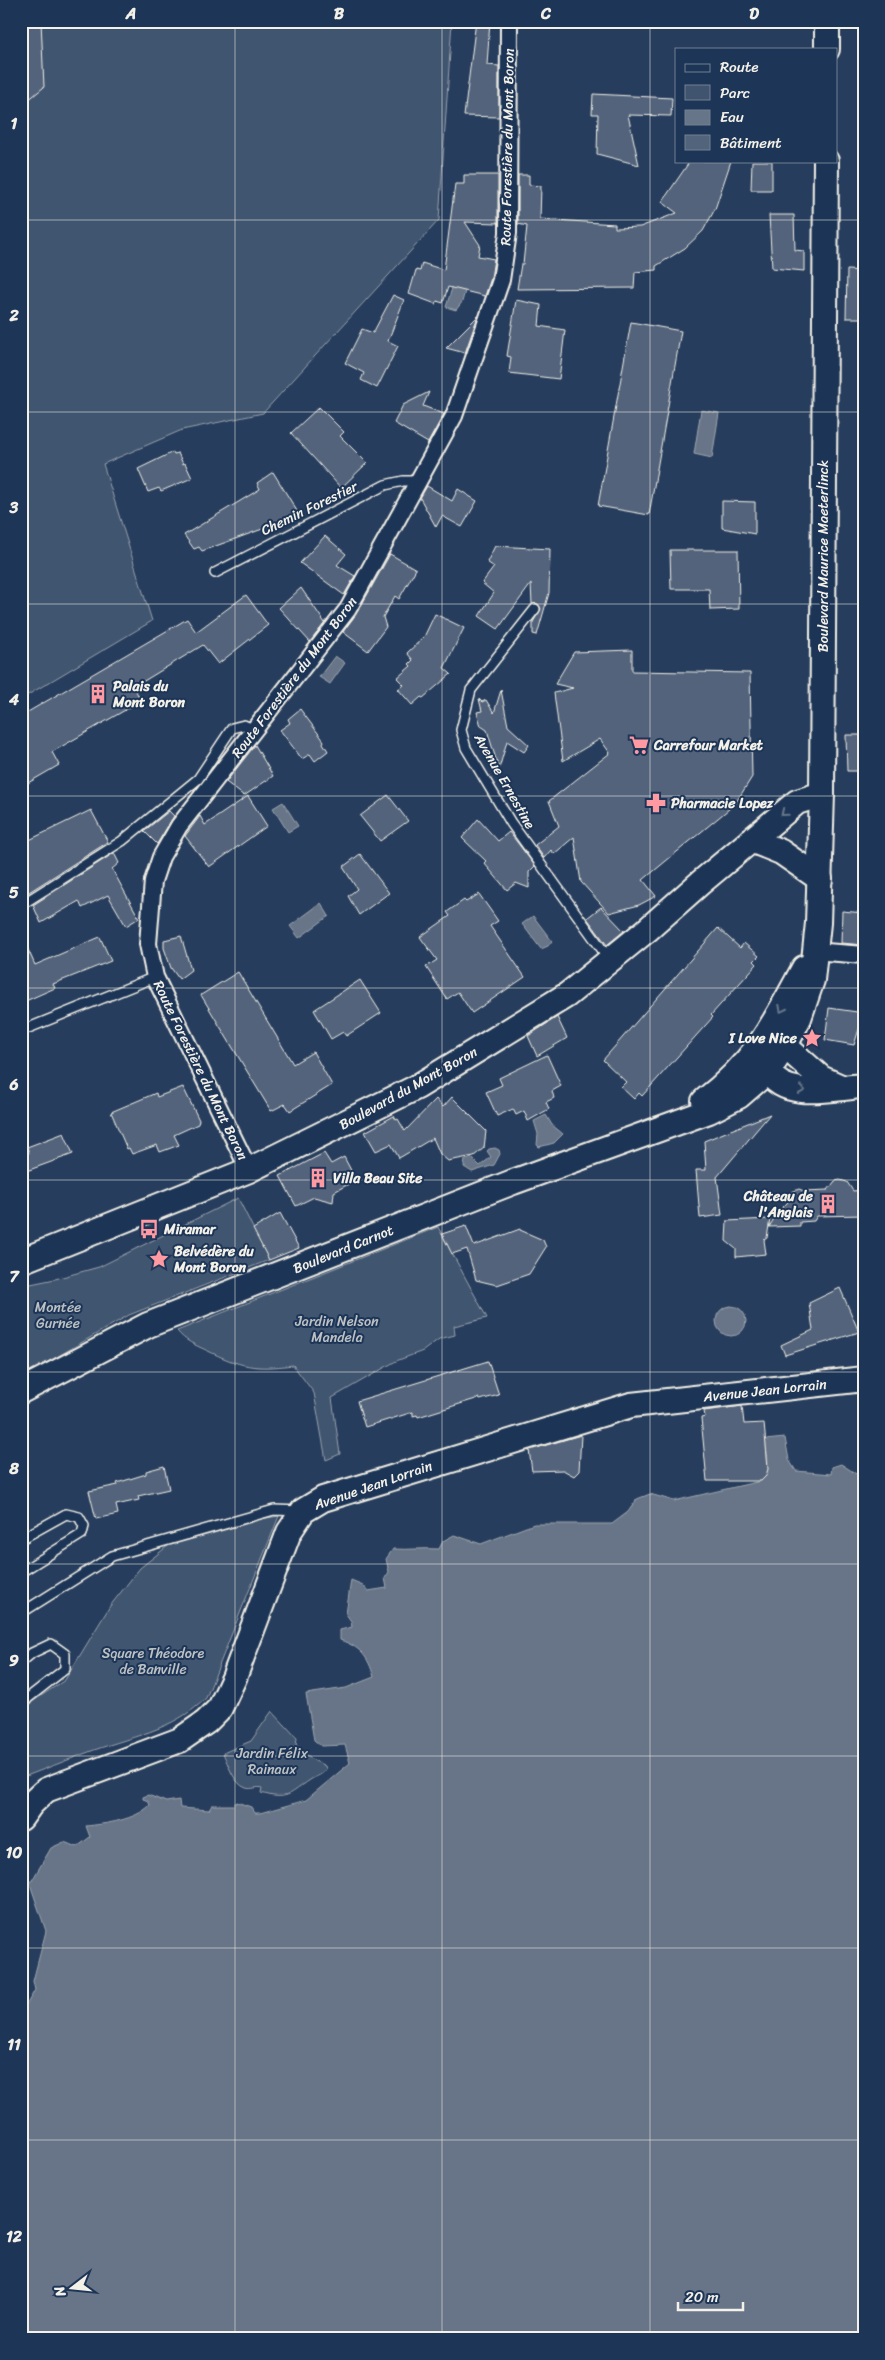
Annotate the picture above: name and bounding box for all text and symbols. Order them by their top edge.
text: A [125,0,136,28]
text: B [334,0,345,28]
text: C [540,0,552,28]
text: D [749,0,759,28]
street label: Route Forestière du Mont Boron [493,48,522,246]
legend [675,48,838,162]
text: Route [720,54,759,80]
text: Parc [720,80,750,106]
text: Eau [720,104,744,130]
text: 1 [11,109,18,138]
text: Bâtiment [720,130,782,156]
text: 2 [8,301,19,330]
street label: Boulevard Maurice Maeterlinck [811,460,836,652]
street label: Chemin Forestier [257,474,363,543]
text: 3 [9,493,19,522]
street label: Route Forestière du Mont Boron [225,591,364,764]
place label: Palais du Mont Boron [112,674,186,715]
building icon: Palais du Mont Boron [87,683,109,705]
text: 4 [8,685,19,714]
street label: Avenue Ernestine [467,728,542,834]
place label: Carrefour Market [653,733,764,758]
supermarket icon: Carrefour Market [628,734,650,756]
place label: Pharmacie Lopez [671,791,774,816]
pharmacy icon: Pharmacie Lopez [645,792,667,814]
one-way arrow [781,807,790,815]
text: 5 [9,878,19,907]
street label: Route Forestière du Mont Boron [146,976,255,1165]
one-way arrow [778,1004,788,1013]
place label: I Love Nice [728,1026,798,1051]
place icon: I Love Nice [801,1027,823,1049]
street label: Boulevard du Mont Boron [334,1040,483,1137]
text: 6 [8,1070,19,1099]
one-way arrow [797,1084,806,1094]
place label: Villa Beau Site [333,1166,423,1191]
building icon: Villa Beau Site [307,1167,329,1189]
place label: Château de l'Anglais [743,1184,814,1225]
building icon: Château de l'Anglais [817,1193,839,1215]
place label: Miramar [163,1217,217,1242]
bus stop icon: Miramar [138,1218,160,1240]
street label: Boulevard Carnot [289,1218,397,1281]
place label: Belvédère du Mont Boron [173,1239,254,1280]
place icon: Belvédère du Mont Boron [148,1248,170,1270]
text: 7 [9,1262,20,1291]
park label: Montée Gurnée [35,1295,81,1336]
park label: Jardin Nelson Mandela [294,1309,379,1350]
street label: Avenue Jean Lorrain [701,1372,828,1409]
street label: Avenue Jean Lorrain [310,1453,436,1518]
text: 8 [8,1454,19,1483]
park label: Square Théodore de Banville [102,1641,205,1682]
text: 9 [9,1646,19,1675]
park label: Jardin Félix Rainaux [235,1741,309,1782]
text: 10 [6,1838,22,1867]
text: 11 [7,2030,21,2059]
text: 12 [6,2222,23,2251]
north arrow [48,2262,98,2312]
scale bar [678,2280,742,2312]
text: N [47,2283,74,2301]
text: 20 m [685,2284,719,2310]

